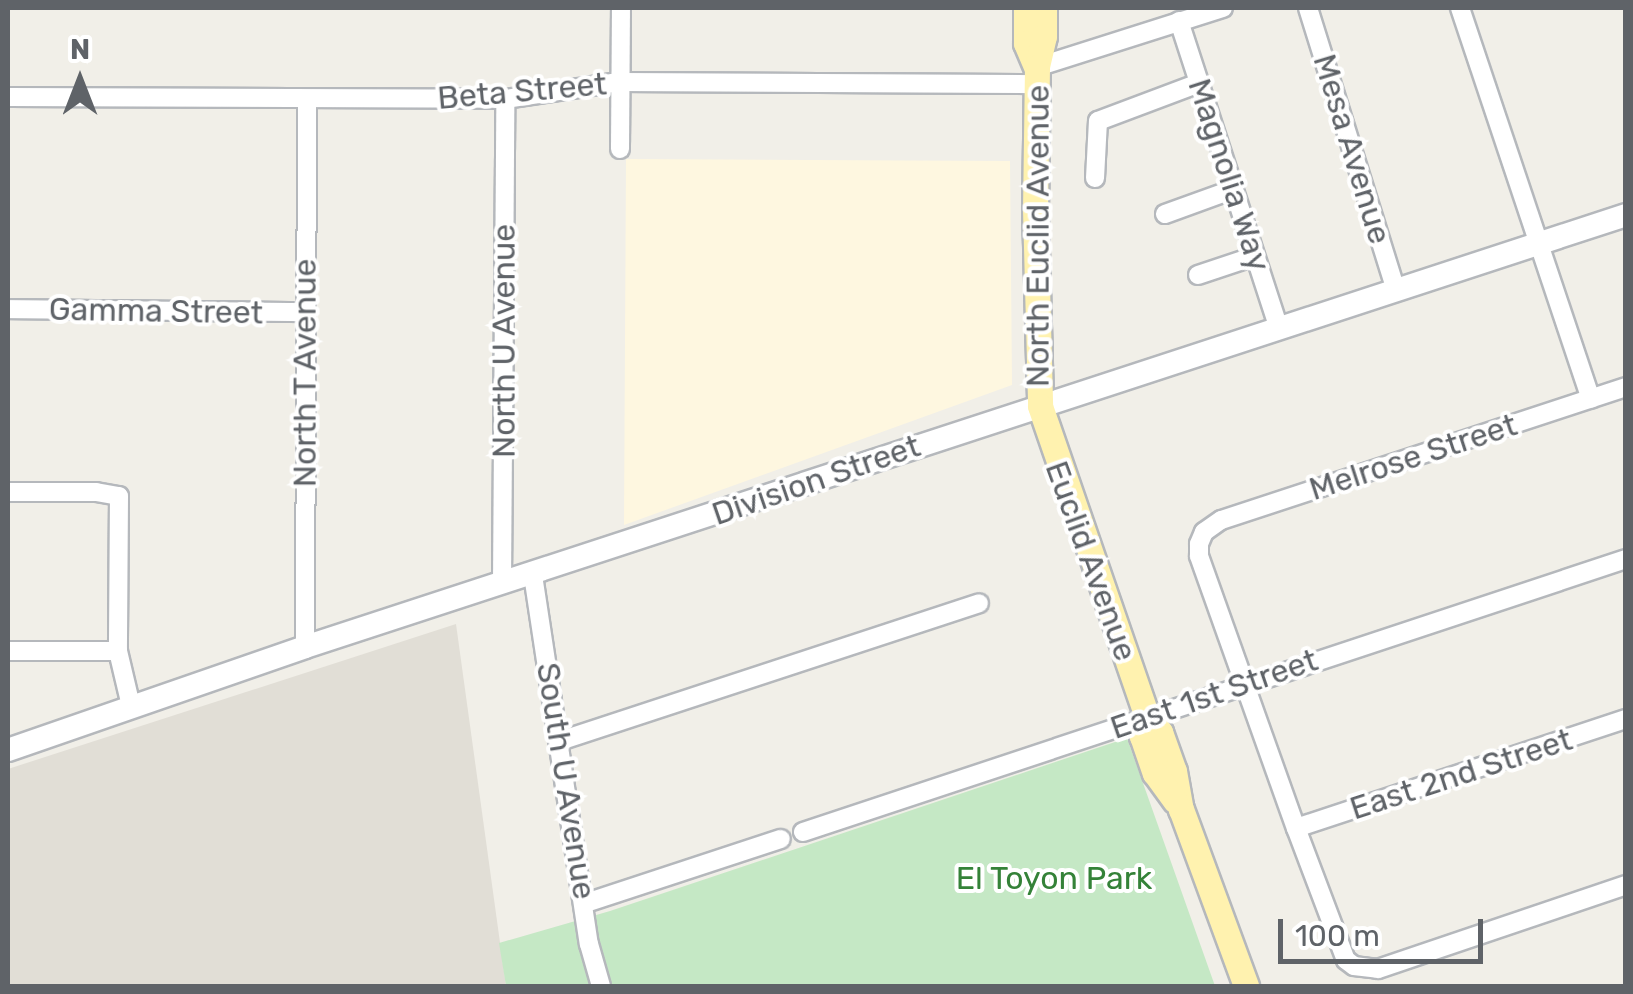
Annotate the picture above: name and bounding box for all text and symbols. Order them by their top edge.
north arrow [30,30,130,130]
text: N [70,33,90,66]
street label: Mesa Avenue [1305,49,1399,249]
street label: Beta Street [436,64,608,118]
street label: Magnolia Way [1180,74,1278,276]
street label: North Euclid Avenue [1019,84,1057,388]
street label: North U Avenue [485,224,523,458]
street label: North T Avenue [286,257,324,489]
street label: Gamma Street [48,290,264,332]
street label: Melrose Street [1304,405,1522,509]
street label: Division Street [707,426,925,534]
street label: Euclid Avenue [1037,455,1145,667]
street label: East 1st Street [1105,641,1323,747]
street label: South U Avenue [528,660,604,902]
street label: East 2nd Street [1345,720,1577,828]
park label: El Toyon Park [955,859,1153,897]
scale bar [1283,899,1488,961]
text: 100 m [1295,918,1380,954]

